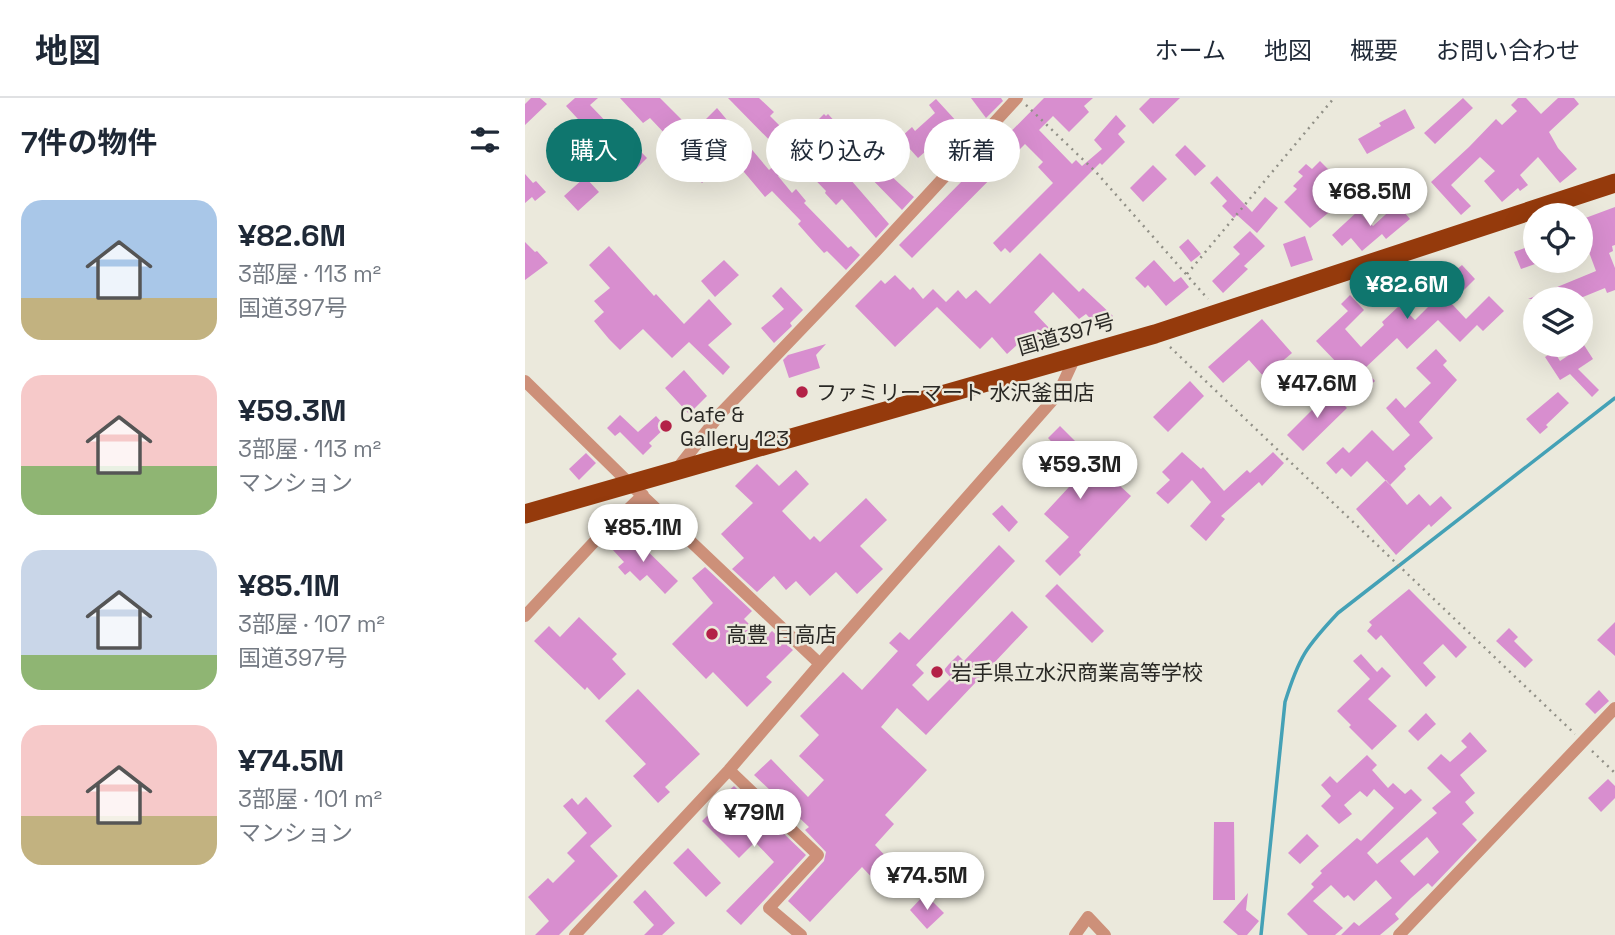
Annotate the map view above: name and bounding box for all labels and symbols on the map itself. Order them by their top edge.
pin: ¥68.5M [1313,169,1427,228]
pin: ¥82.6M [1350,262,1464,321]
street label: 国道397号 [1014,307,1118,361]
pin: ¥47.6M [1260,360,1374,420]
place label: ファミリーマート 水沢釜田店 [816,379,1094,406]
marker: ファミリーマート 水沢釜田店 [794,384,810,400]
place label: Cafe & Gallery 123 [680,401,789,452]
marker: Cafe & Gallery 123 [658,418,674,434]
pin: ¥59.3M [1023,442,1137,501]
pin: ¥85.1M [586,504,700,564]
place label: 高豊 日高店 [726,621,836,648]
marker: 高豊 日高店 [704,626,720,642]
place label: 岩手県立水沢商業高等学校 [951,659,1203,686]
marker: 岩手県立水沢商業高等学校 [929,664,945,680]
pin: ¥79M [713,790,795,849]
pin: ¥74.5M [870,852,984,912]

